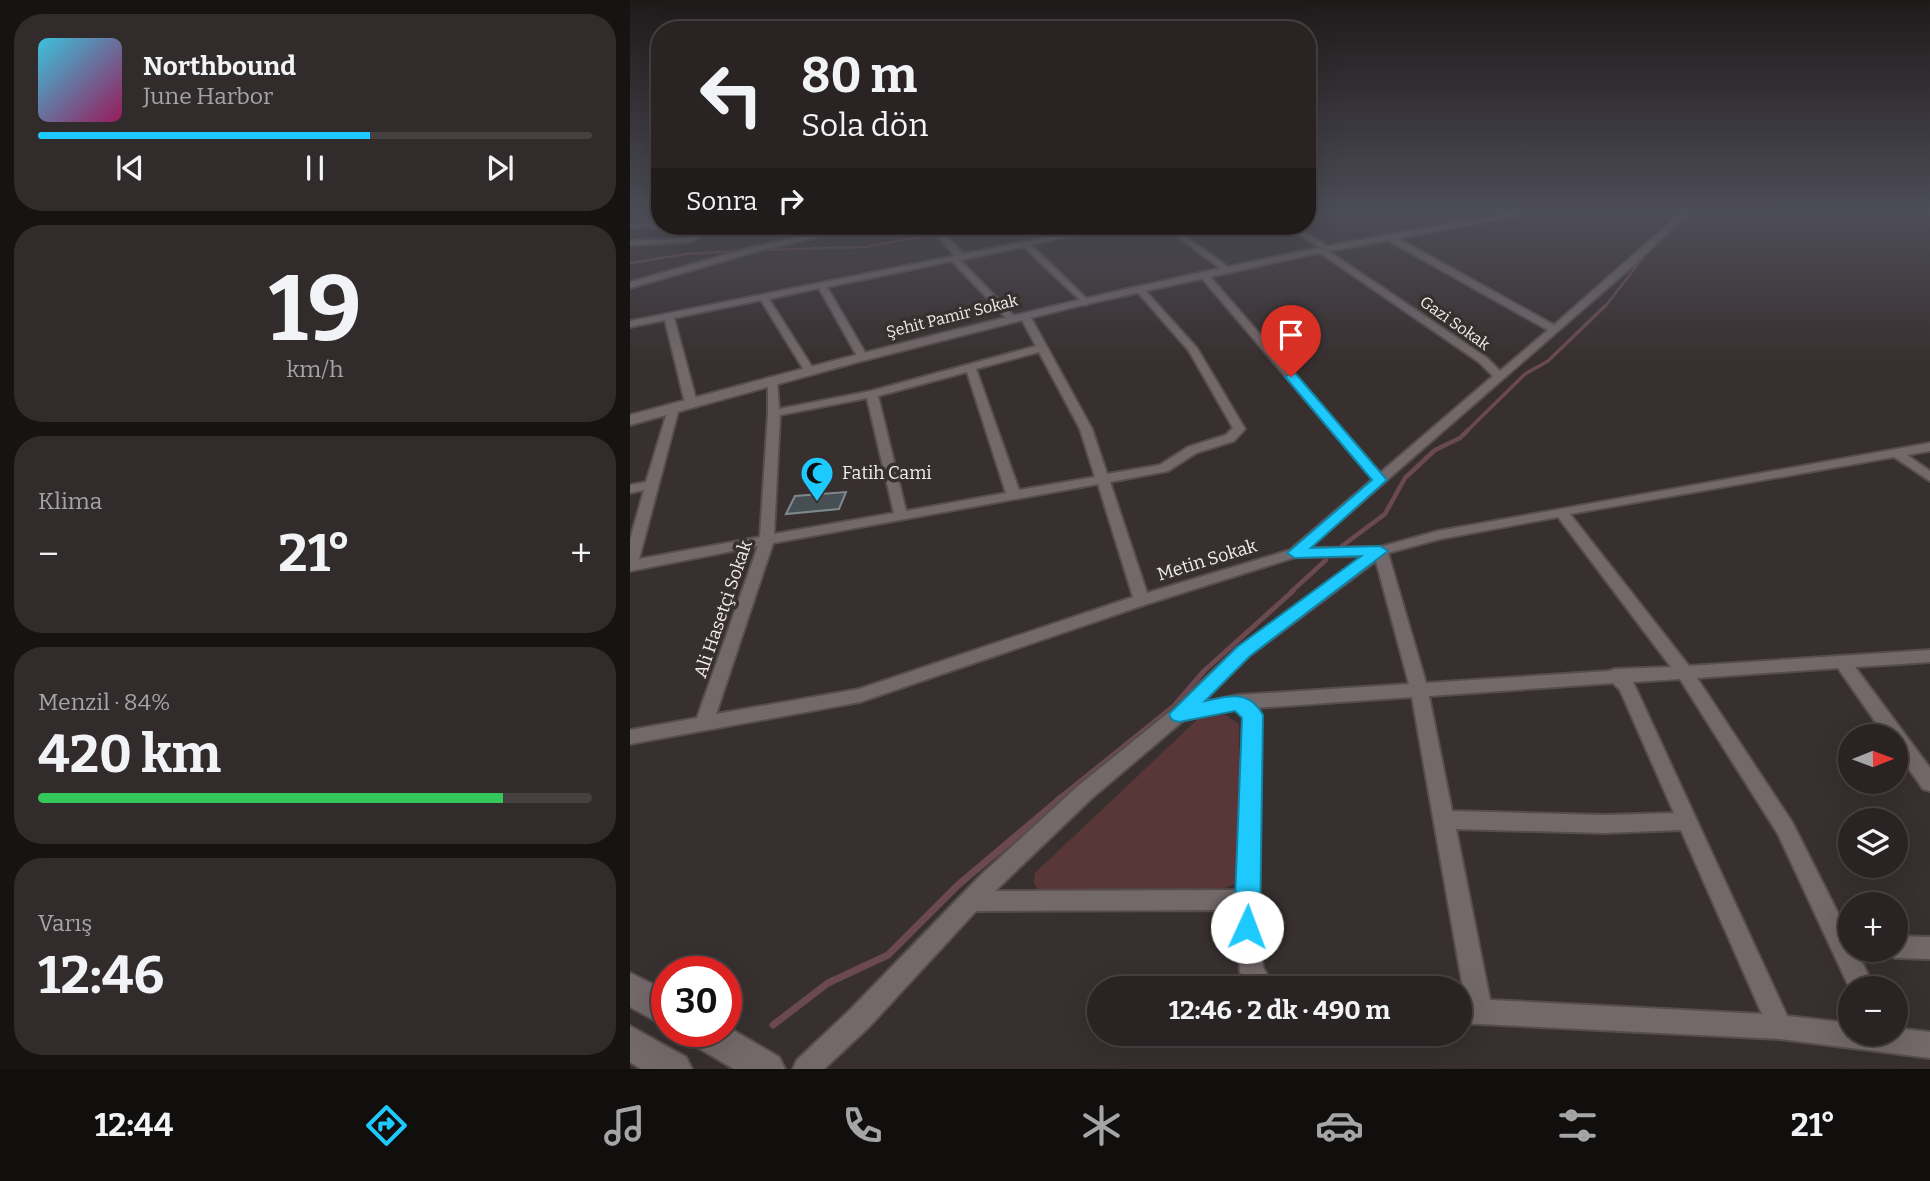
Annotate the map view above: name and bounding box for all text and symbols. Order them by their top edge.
text: 80 m [801,46,917,105]
icon: left [686,49,777,140]
text: Northbound [143,51,296,82]
text: June Harbor [143,82,273,110]
text: Sola dön [801,106,929,144]
icon: previous [111,149,149,187]
icon: pause [296,149,334,187]
icon: next [481,149,519,187]
icon: right [772,182,810,220]
text: Sonra [686,186,758,217]
text: 19 [268,255,362,364]
street label: Şehit Pamir Sokak [884,290,1020,342]
street label: Gazi Sokak [1416,292,1494,354]
pin [1261,305,1321,377]
icon: arrive [1272,316,1310,354]
text: km/h [287,355,343,383]
mosque icon: Fatih Cami [798,454,836,503]
place label: Fatih Cami [842,462,932,484]
text: Klima [38,487,102,515]
text: 21° [278,522,351,585]
text: − [38,531,59,577]
text: + [570,531,592,577]
street label: Metin Sokak [1154,534,1260,586]
street label: Ali Hasetçi Sokak [689,537,757,681]
text: Menzil · 84% [38,688,171,716]
text: 420 km [38,723,221,786]
north arrow [1838,724,1908,794]
map controls [1838,724,1908,1046]
button: layers [1838,808,1908,878]
position arrow [1210,890,1284,964]
button: + [1838,892,1908,962]
text: Varış [38,909,93,937]
text: 12:46 [38,944,164,1007]
speed limit sign: 30 [651,956,742,1047]
button: − [1838,976,1908,1046]
text: 12:46 · 2 dk · 490 m [1169,995,1390,1026]
icon: directions [362,1101,411,1150]
icon: music [600,1101,649,1150]
icon: phone [838,1101,887,1150]
icon: climate [1077,1101,1126,1150]
icon: car [1315,1101,1364,1150]
icon: filters [1553,1101,1602,1150]
text: 12:44 [95,1106,173,1144]
text: 21° [1791,1106,1835,1144]

